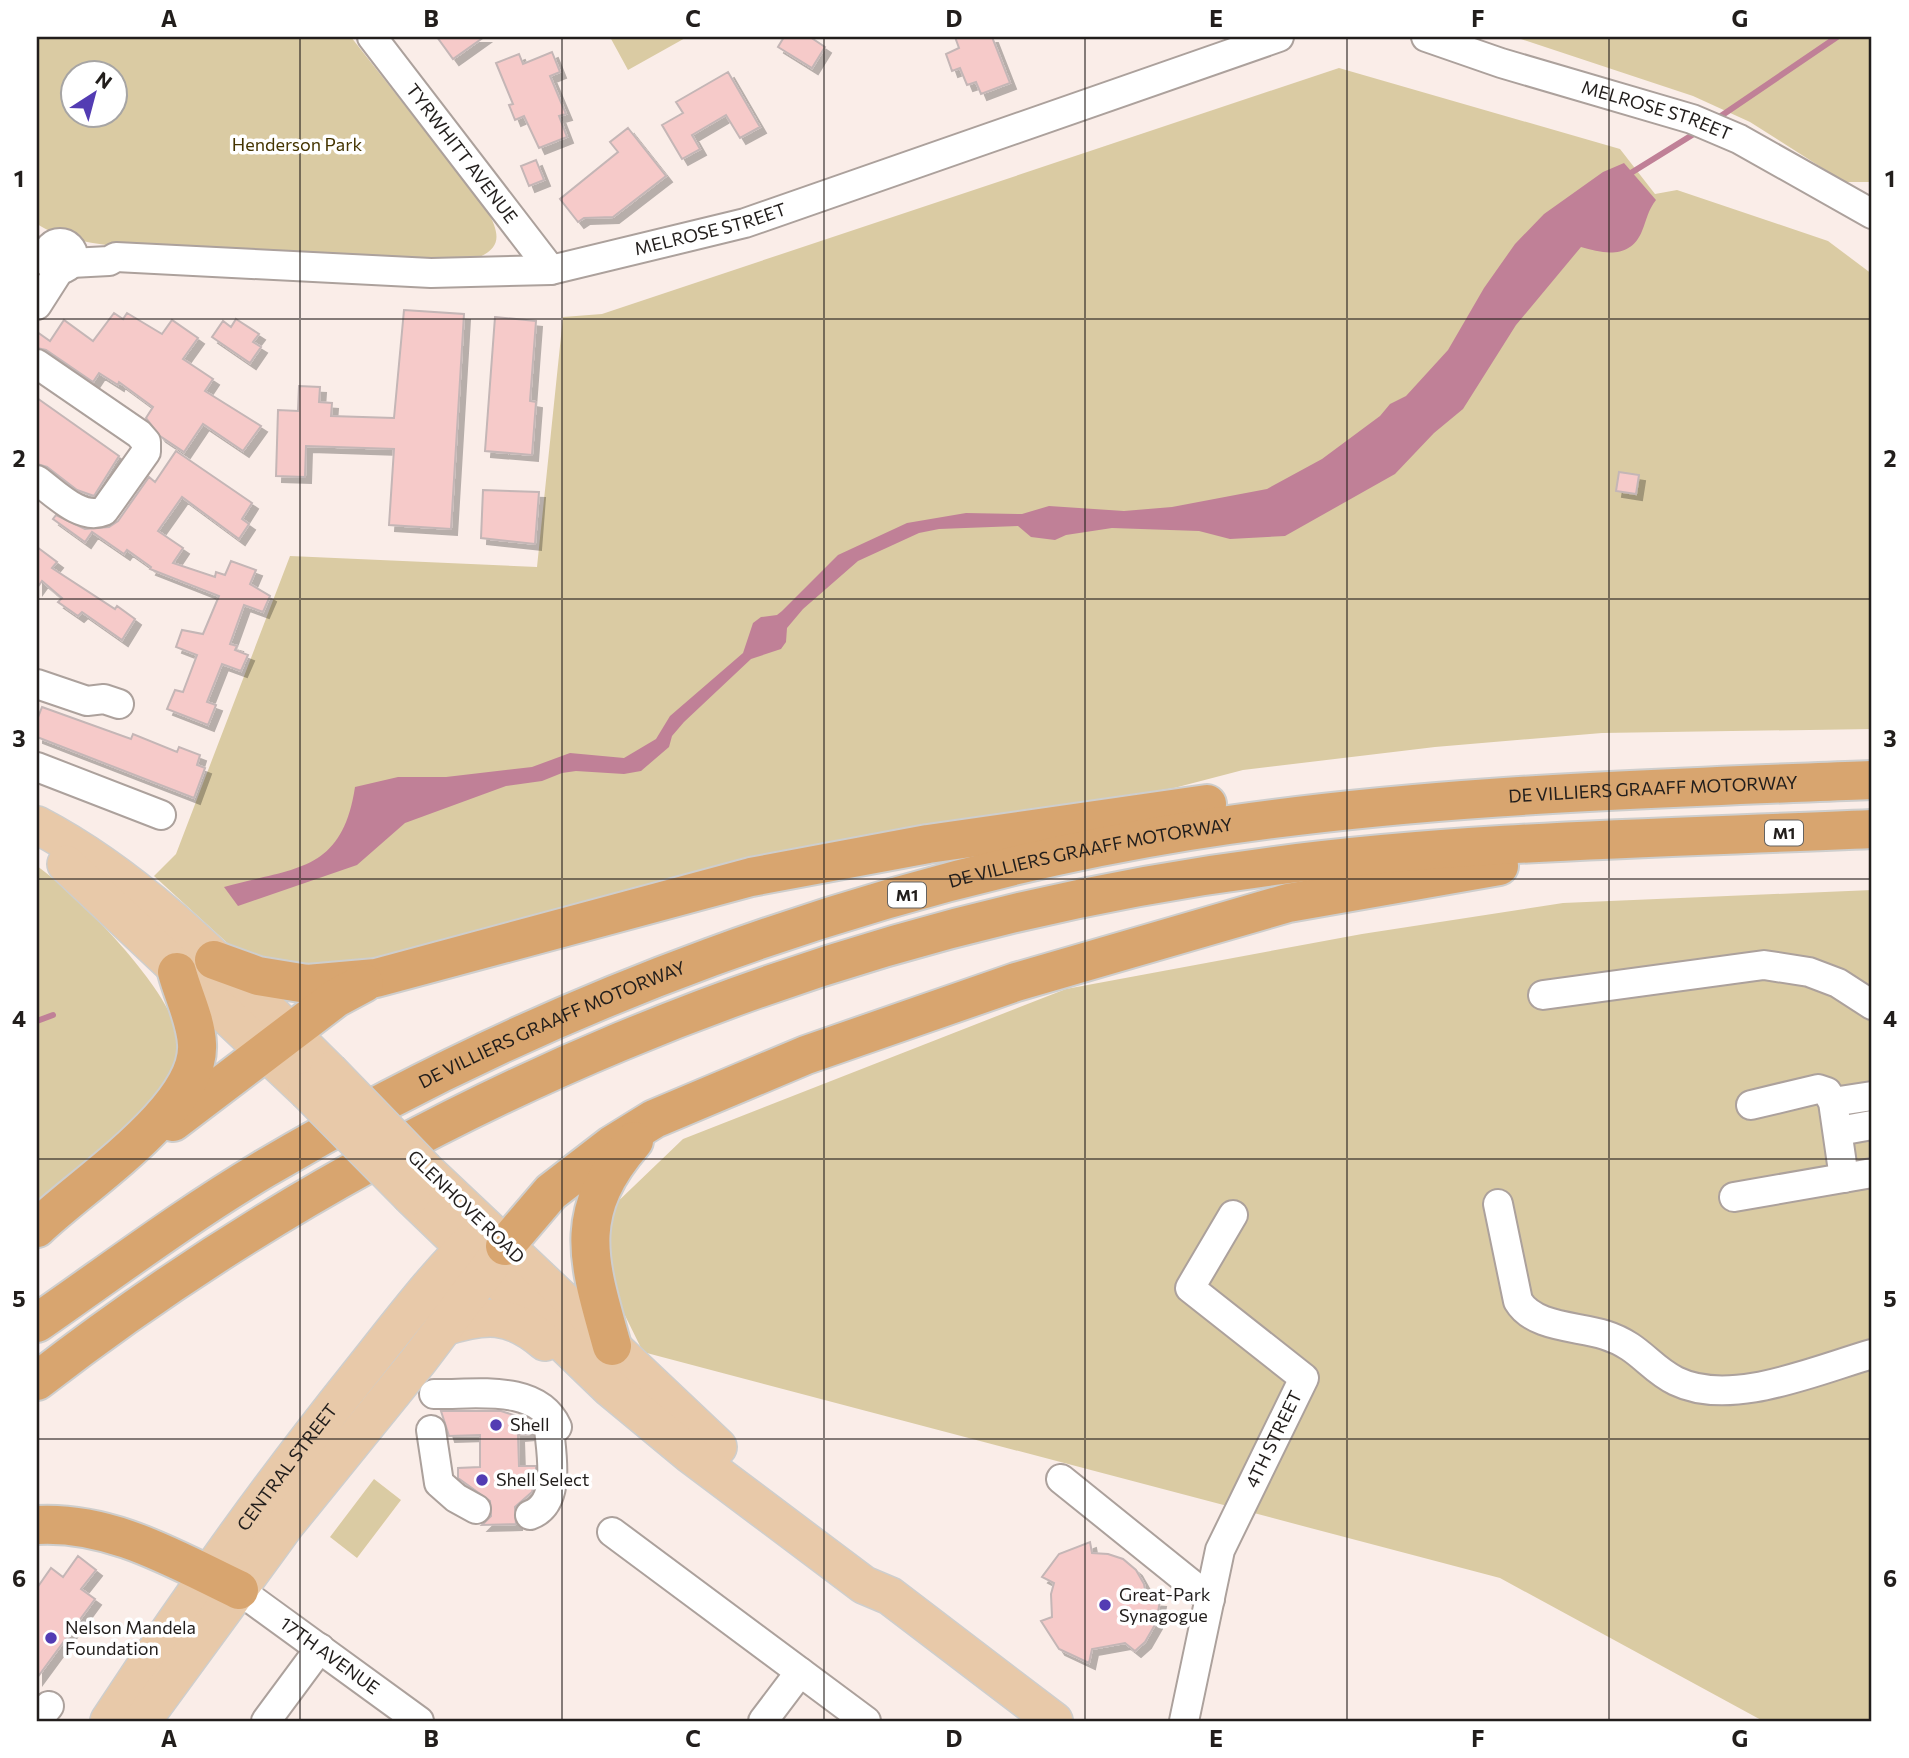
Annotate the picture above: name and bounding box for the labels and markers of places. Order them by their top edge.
place label: Shell [510,1413,550,1435]
marker: Shell [488,1417,504,1433]
place label: Shell Select [496,1468,589,1490]
marker: Shell Select [474,1472,490,1488]
place label: Great-Park Synagogue [1119,1583,1211,1626]
marker: Great-Park Synagogue [1097,1597,1113,1613]
place label: Nelson Mandela Foundation [65,1616,196,1659]
marker: Nelson Mandela Foundation [43,1630,59,1646]

